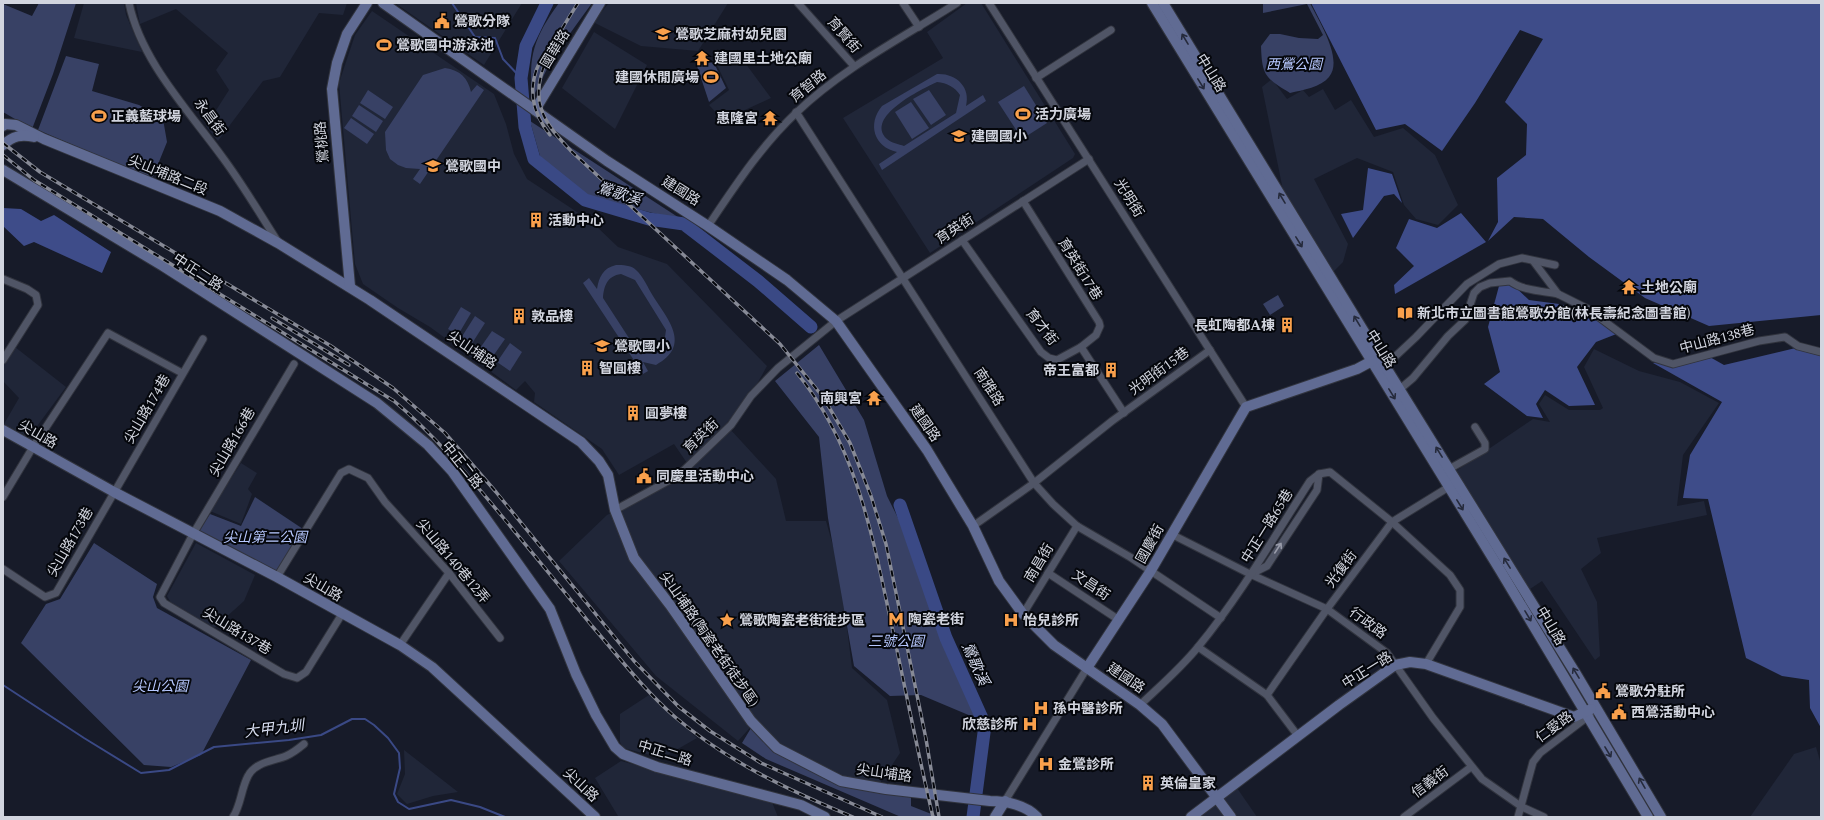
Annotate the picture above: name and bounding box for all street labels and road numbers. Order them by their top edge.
street label: 育賢街 [822,12,866,58]
street label: 國華路 [535,26,575,72]
street label: 中山路 [1191,50,1231,96]
street label: 育智路 [785,65,831,107]
street label: 永昌街 [189,94,231,140]
street label: 鶯桃路 [310,120,334,164]
street label: 尖山埔路二段 [125,150,211,200]
street label: 建國路 [658,171,704,211]
street label: 光明街 [1109,175,1149,221]
street label: 育英街 [932,209,978,249]
street label: 育英街17巷 [1053,234,1107,304]
street label: 中正二路 [169,248,227,296]
street label: 育才街 [1021,304,1063,350]
street label: 中山路138巷 [1677,319,1757,359]
street label: 尖山埔路 [443,326,501,374]
street label: 中山路 [1361,326,1401,372]
street label: 光明街15巷 [1125,342,1193,400]
street label: 南雅路 [969,364,1009,410]
street label: 尖山路174巷 [119,370,175,448]
street label: 建國路 [904,400,946,446]
street label: 尖山路166巷 [204,403,260,481]
street label: 尖山路 [15,414,61,454]
street label: 育英街 [679,414,723,458]
street label: 中正二路 [436,437,488,493]
street label: 中正一路65巷 [1236,485,1298,567]
street label: 尖山路173巷 [42,503,98,581]
street label: 尖山路140巷12弄 [411,514,495,608]
street label: 國慶街 [1131,521,1169,567]
street label: 南昌街 [1019,540,1059,586]
street label: 光復街 [1320,546,1362,592]
street label: 文昌街 [1068,565,1114,605]
street label: 尖山路 [300,567,346,607]
street label: 尖山埔路(陶瓷老街徒步區) [654,567,764,711]
street label: 尖山路137巷 [199,602,275,660]
street label: 行政路 [1345,602,1391,644]
street label: 中山路 [1531,603,1571,649]
street label: 中正一路 [1338,646,1396,694]
street label: 建國路 [1103,658,1149,698]
street label: 仁愛路 [1531,706,1577,748]
street label: 中正二路 [635,735,695,771]
street label: 尖山埔路 [855,759,913,787]
street label: 信義街 [1407,761,1453,803]
street label: 尖山路 [558,763,604,807]

